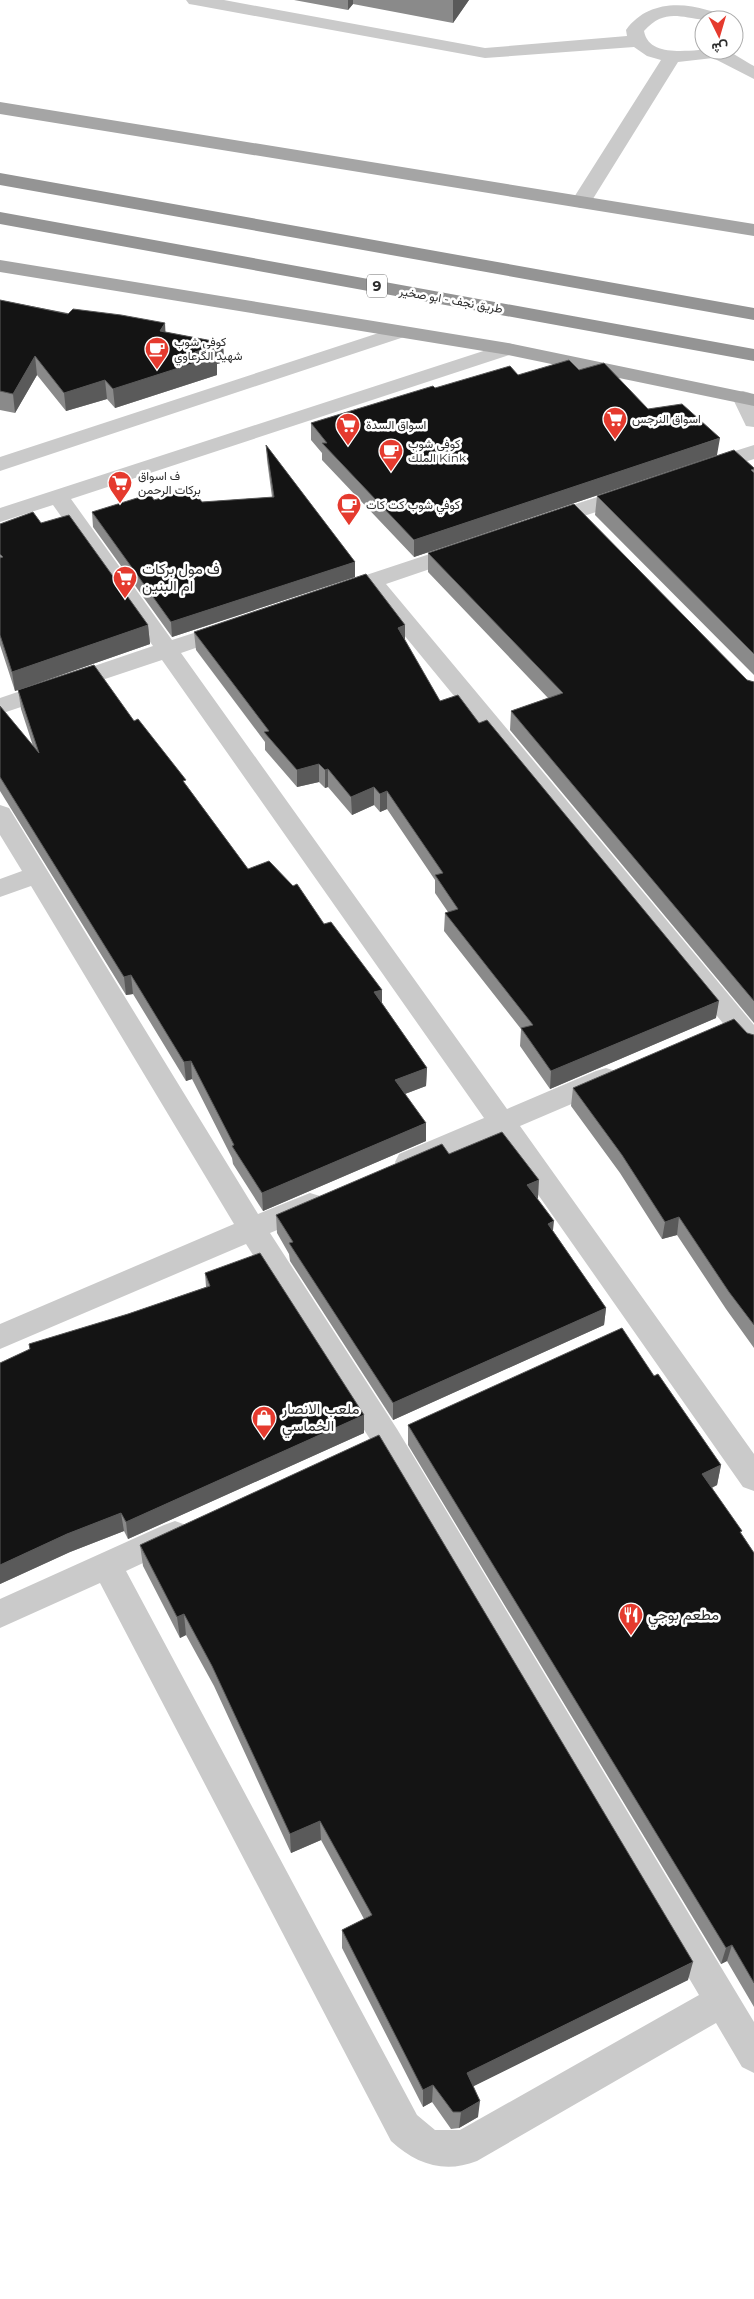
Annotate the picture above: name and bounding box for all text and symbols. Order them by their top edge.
north arrow [694,10,744,60]
text: ش [711,38,729,58]
road number: 9 [367,274,387,298]
street label: طريق نجف - ابو صخير [397,283,504,317]
place label: كوفي شوب شهيد الگرعاوي [174,334,243,366]
cafe icon: كوفي شوب شهيد الگرعاوي [144,336,170,370]
supermarket icon: اسواق النرجس [602,406,628,440]
place label: اسواق النرجس [632,411,701,427]
supermarket icon: اسواق السدة [335,412,361,446]
place label: اسواق السدة [366,417,426,433]
place label: كوفي شوب الملك Kink [408,436,467,465]
cafe icon: كوفي شوب الملك Kink [378,438,404,472]
place label: ف اسواق بركات الرحمن [138,468,201,498]
supermarket icon: ف اسواق بركات الرحمن [107,470,133,504]
cafe icon: كوفي شوب كت كات [336,492,362,526]
place label: كوفي شوب كت كات [366,497,460,515]
place label: ف مول بركات ام البنين [142,559,220,596]
supermarket icon: ف مول بركات ام البنين [112,565,138,599]
place label: ملعب الانصار الخماسي [281,1399,359,1439]
shop icon: ملعب الانصار الخماسي [251,1405,277,1439]
restaurant icon: مطعم بوجي [618,1602,644,1636]
place label: مطعم بوجي [648,1605,719,1628]

